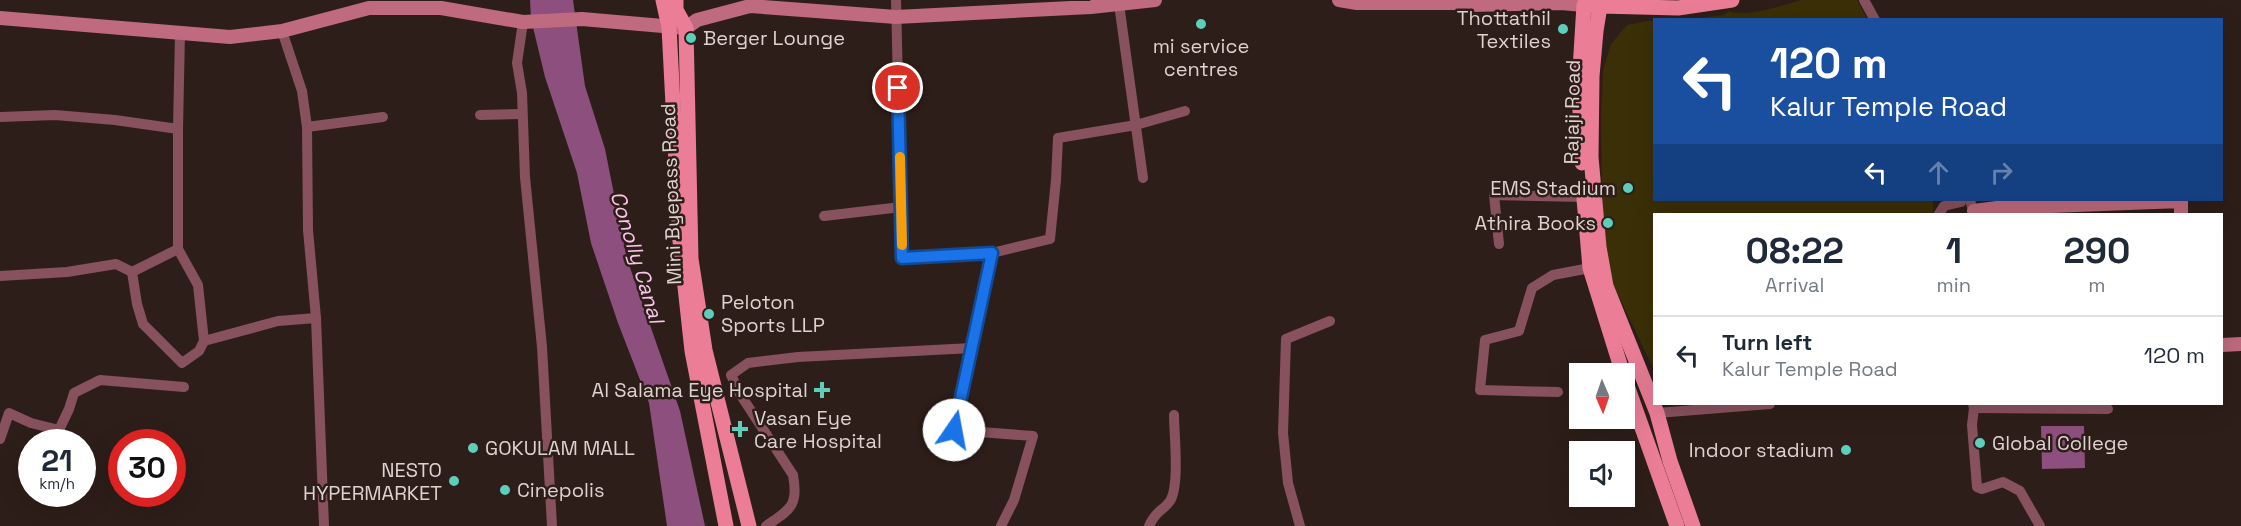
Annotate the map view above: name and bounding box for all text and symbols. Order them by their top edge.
place label: Thottathil Textiles [1457,5,1551,54]
marker: mi service centres [1194,17,1208,31]
marker: Thottathil Textiles [1556,22,1570,36]
place label: Berger Lounge [703,25,845,51]
marker: Berger Lounge [684,31,698,45]
place label: mi service centres [1153,33,1249,82]
text: 120 m [1770,37,1888,90]
icon: left [1671,42,1749,120]
street label: Rajaji Road [1558,59,1586,165]
pin [872,62,923,113]
icon: arrive [881,71,914,104]
text: Kalur Temple Road [1770,89,2007,124]
street label: Mini Byepass Road [655,103,687,285]
icon: left [1859,156,1892,189]
icon: ahead [1922,156,1955,189]
icon: right [1985,156,2018,189]
place label: EMS Stadium [1490,175,1616,201]
marker: EMS Stadium [1621,181,1635,195]
water label: Conolly Canal [605,188,671,329]
place label: Athira Books [1475,210,1596,236]
marker: Athira Books [1601,216,1615,230]
text: 08:22 [1746,228,1844,274]
text: 1 [1946,228,1962,274]
text: 290 [2064,228,2130,274]
text: Arrival [1765,272,1825,298]
text: min [1937,272,1971,298]
text: m [2088,272,2106,298]
place label: Peloton Sports LLP [721,289,825,338]
marker: Peloton Sports LLP [702,307,716,321]
text: Turn left [1722,328,1812,356]
icon: left [1671,339,1704,372]
text: 120 m [2144,341,2205,369]
text: Kalur Temple Road [1722,356,1898,382]
north arrow [1569,363,1635,429]
map controls [1569,363,1635,507]
place label: Al Salama Eye Hospital [592,377,808,403]
marker: Al Salama Eye Hospital [813,381,831,399]
position arrow [922,398,986,462]
place label: Vasan Eye Care Hospital [754,405,882,454]
marker: Vasan Eye Care Hospital [731,420,749,438]
speed limit sign: 30 [108,429,186,507]
place label: Global College [1992,430,2128,456]
place label: GOKULAM MALL [485,435,635,461]
marker: Global College [1973,436,1987,450]
place label: Indoor stadium [1689,437,1834,463]
text: 21 [41,441,73,480]
marker: GOKULAM MALL [466,441,480,455]
button: sound [1569,441,1635,507]
marker: Indoor stadium [1839,443,1853,457]
place label: NESTO HYPERMARKET [303,457,442,506]
text: km/h [39,474,75,493]
marker: NESTO HYPERMARKET [447,474,461,488]
place label: Cinepolis [517,477,604,503]
marker: Cinepolis [498,483,512,497]

